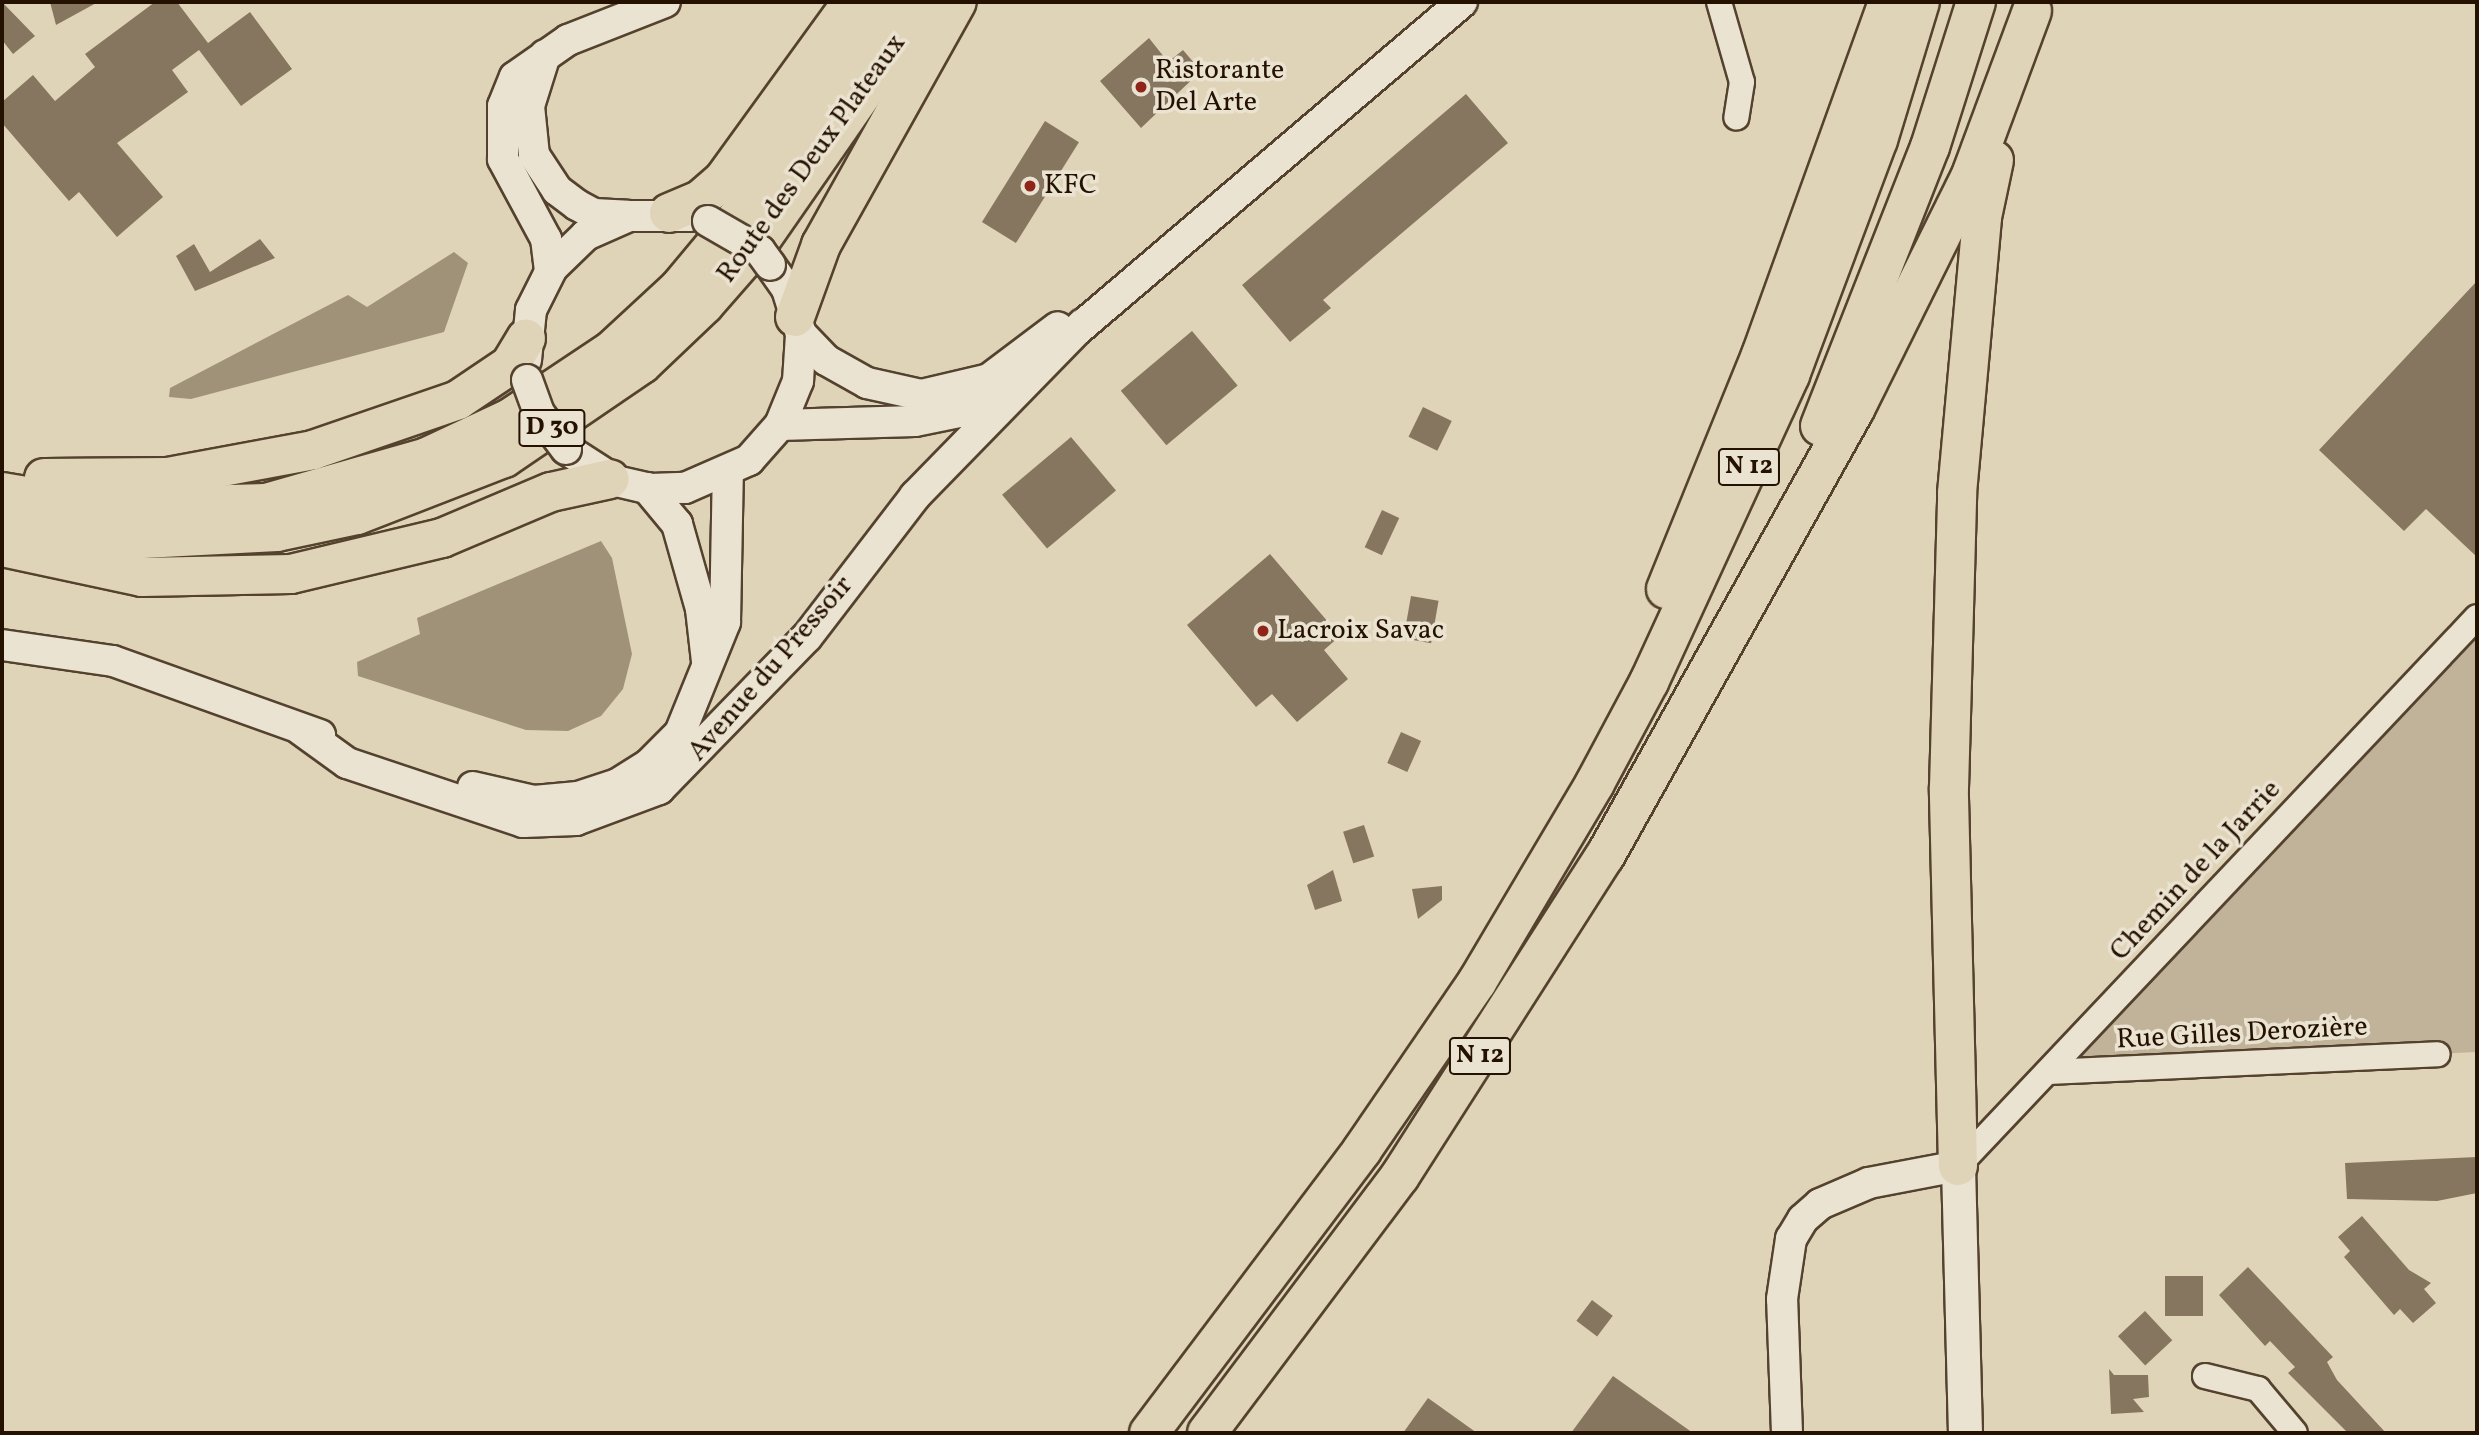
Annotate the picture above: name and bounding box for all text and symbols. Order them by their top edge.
street label: Route des Deux Plateaux [710,28,914,290]
place label: Ristorante Del Arte [1155,54,1284,120]
marker: Ristorante Del Arte [1133,79,1149,95]
place label: KFC [1044,169,1097,203]
marker: KFC [1022,178,1038,194]
road number: D 30 [517,406,587,450]
road number: N 12 [1718,444,1780,489]
street label: Avenue du Pressoir [681,569,861,769]
place label: Lacroix Savac [1277,614,1444,648]
marker: Lacroix Savac [1255,623,1271,639]
street label: Chemin de la Jarrie [2104,774,2288,968]
street label: Rue Gilles Derozière [2116,1011,2368,1057]
road number: N 12 [1448,1034,1512,1078]

